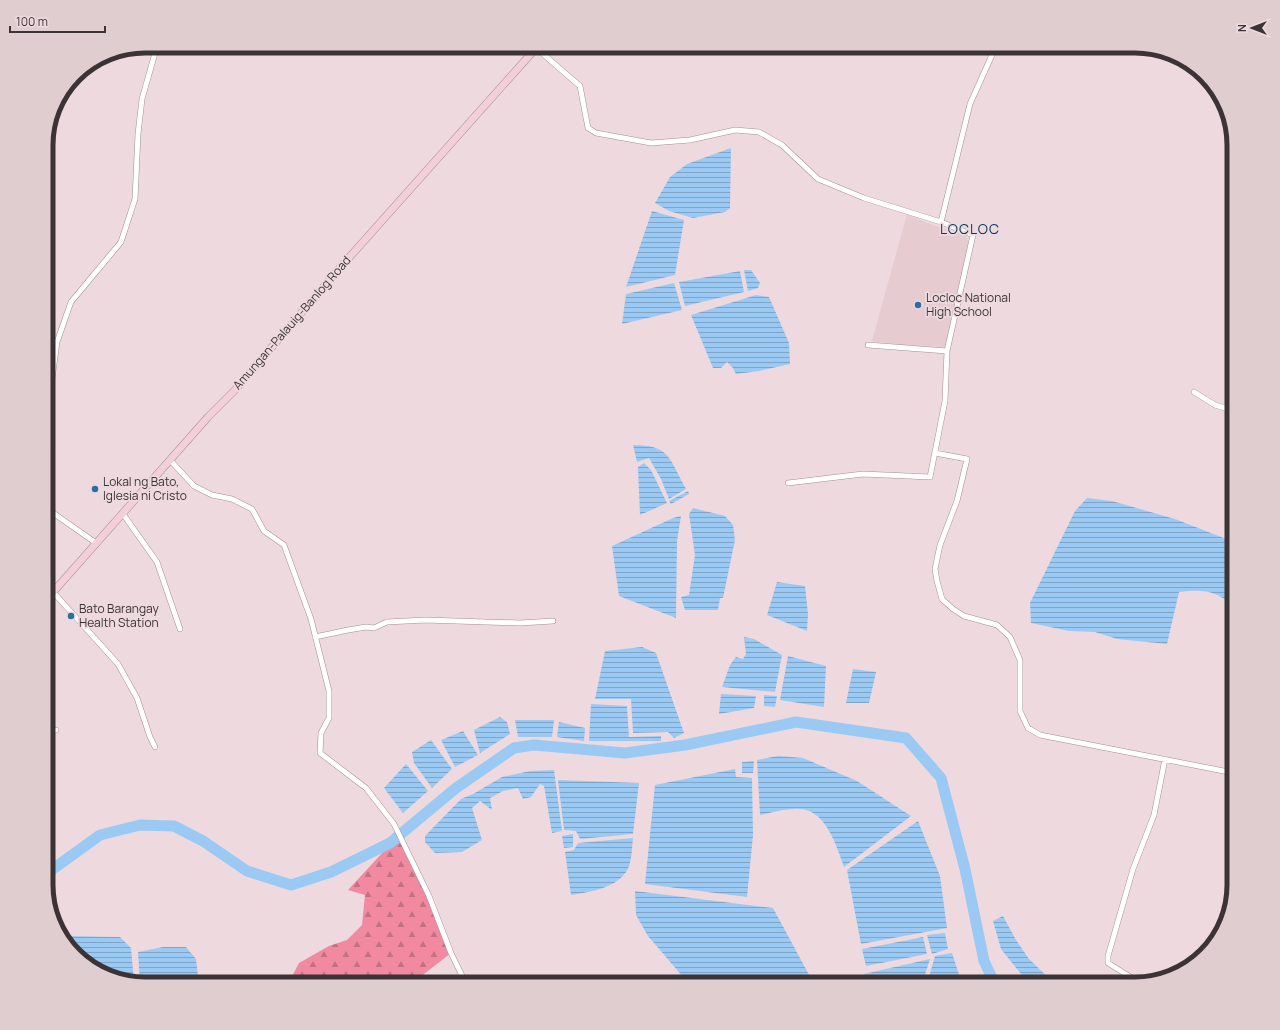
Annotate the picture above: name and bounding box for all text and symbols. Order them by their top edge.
scale bar [10,8,105,34]
north arrow [1232,8,1272,48]
text: 100 m [16,13,48,30]
text: N [1234,24,1249,32]
district label: LOCLOC [940,219,1000,238]
street label: Amungan-Palauig-Banlog Road [229,252,355,393]
place label: Locloc National High School [926,289,1011,320]
marker: Locloc National High School [913,300,923,310]
place label: Lokal ng Bato, Iglesia ni Cristo [103,473,187,504]
marker: Lokal ng Bato, Iglesia ni Cristo [90,484,100,494]
place label: Bato Barangay Health Station [79,600,159,631]
marker: Bato Barangay Health Station [66,611,76,621]

